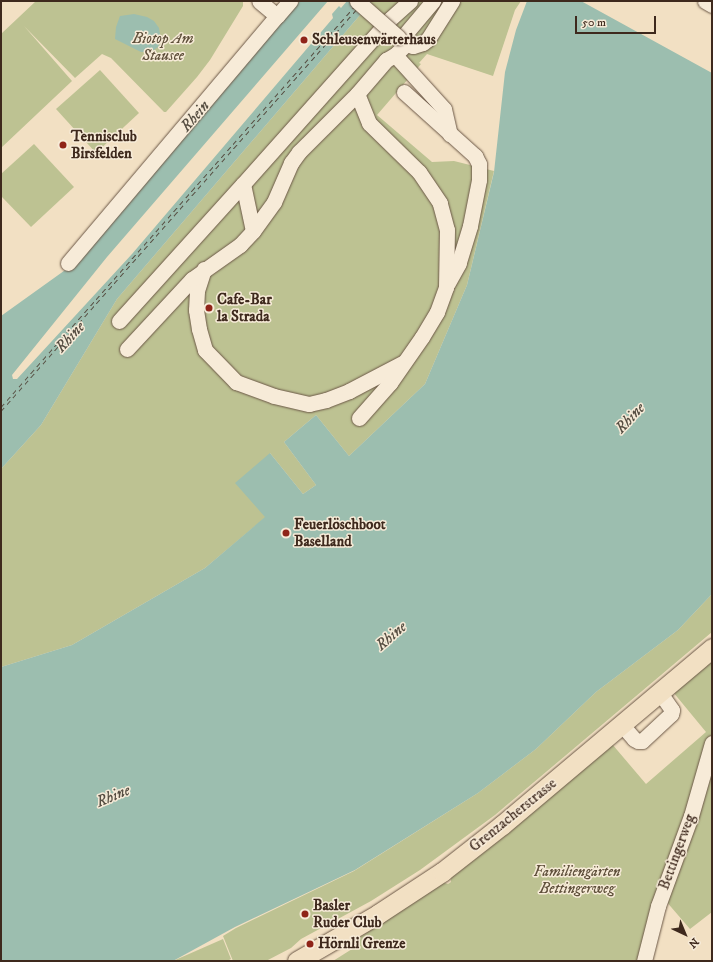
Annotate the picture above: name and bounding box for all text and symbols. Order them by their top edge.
scale bar [577,8,658,34]
text: 50 m [582,15,606,30]
park label: Biotop Am Stausee [132,29,194,64]
place label: Schleusenwärterhaus [312,31,436,49]
marker: Schleusenwärterhaus [299,35,309,45]
water label: Rhein [176,96,214,136]
place label: Tennisclub Birsfelden [71,127,137,162]
marker: Tennisclub Birsfelden [58,140,68,150]
place label: Cafe-Bar la Strada [217,290,272,325]
marker: Cafe-Bar la Strada [204,303,214,313]
water label: Rhine [51,318,89,356]
water label: Rhine [611,399,649,437]
place label: Feuerlöschboot Baselland [294,515,385,550]
marker: Feuerlöschboot Baselland [281,528,291,538]
water label: Rhine [371,617,411,655]
street label: Grenzacherstrasse [466,774,560,856]
water label: Rhine [93,780,133,812]
street label: Bettingerweg [655,812,699,892]
park label: Familiengärten Bettingerweg [534,862,620,897]
place label: Basler Ruder Club [313,896,381,931]
marker: Basler Ruder Club [300,909,310,919]
north arrow [665,914,705,954]
text: N [685,934,701,951]
place label: Hörnli Grenze [318,935,405,953]
marker: Hörnli Grenze [305,939,315,949]

